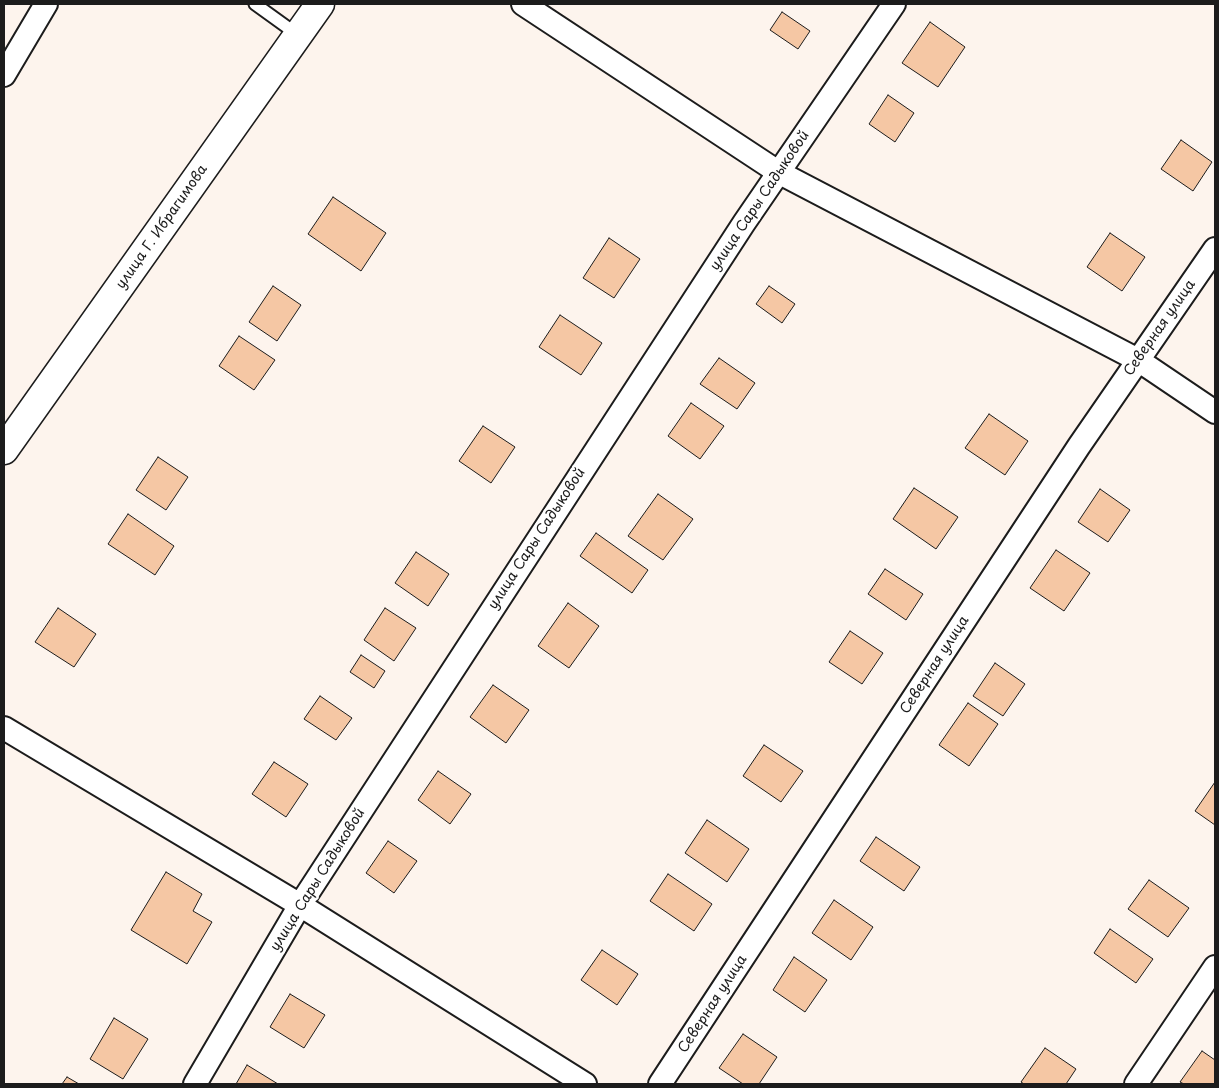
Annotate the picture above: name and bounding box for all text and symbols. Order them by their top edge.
street label: улица Сары Садыковой [707,128,813,274]
street label: улица Г. Ибрагимова [113,162,211,292]
street label: Северная улица [1121,277,1199,379]
street label: улица Сары Садыковой [485,465,589,613]
street label: Северная улица [897,613,973,717]
street label: улица Сары Садыковой [267,806,369,954]
street label: Северная улица [675,952,751,1056]

